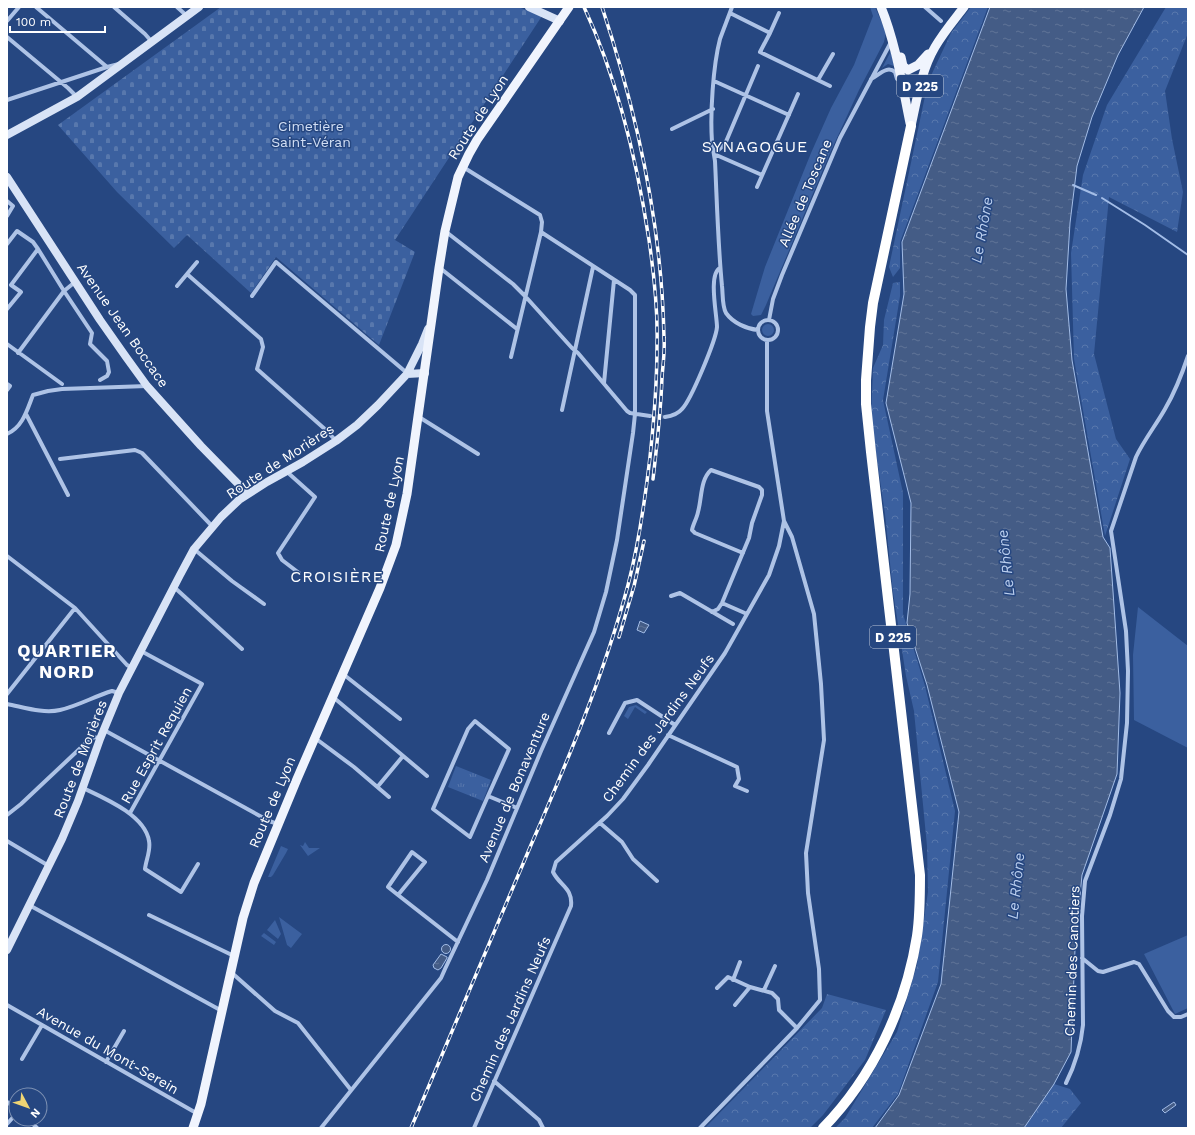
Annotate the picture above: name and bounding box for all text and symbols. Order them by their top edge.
scale bar [10,8,105,34]
text: 100 m [16,15,51,29]
street label: Route de Lyon [445,72,511,162]
road number: D 225 [897,75,943,97]
park label: Cimetière Saint-Véran [271,118,351,150]
district label: SYNAGOGUE [702,137,808,156]
street label: Allée de Toscane [775,137,835,249]
water label: Le Rhône [967,195,997,265]
street label: Avenue Jean Boccace [74,260,172,390]
street label: Route de Morières [223,420,337,502]
street label: Route de Lyon [371,454,407,554]
water label: Le Rhône [994,529,1018,597]
district label: CROISIÈRE [290,567,384,586]
road number: D 225 [870,626,916,648]
district label: QUARTIER NORD [17,640,117,682]
street label: Chemin des Jardins Neufs [599,651,717,805]
street label: Rue Esprit Requien [117,684,195,806]
street label: Route de Morières [50,698,110,820]
street label: Avenue de Bonaventure [475,709,553,865]
street label: Route de Lyon [246,754,298,850]
water label: Le Rhône [1004,852,1028,920]
street label: Chemin des Canotiers [1061,885,1083,1037]
street label: Chemin des Jardins Neufs [466,934,554,1104]
street label: Avenue du Mont-Serein [34,1003,182,1097]
north arrow [8,1087,48,1127]
text: N [28,1106,43,1121]

